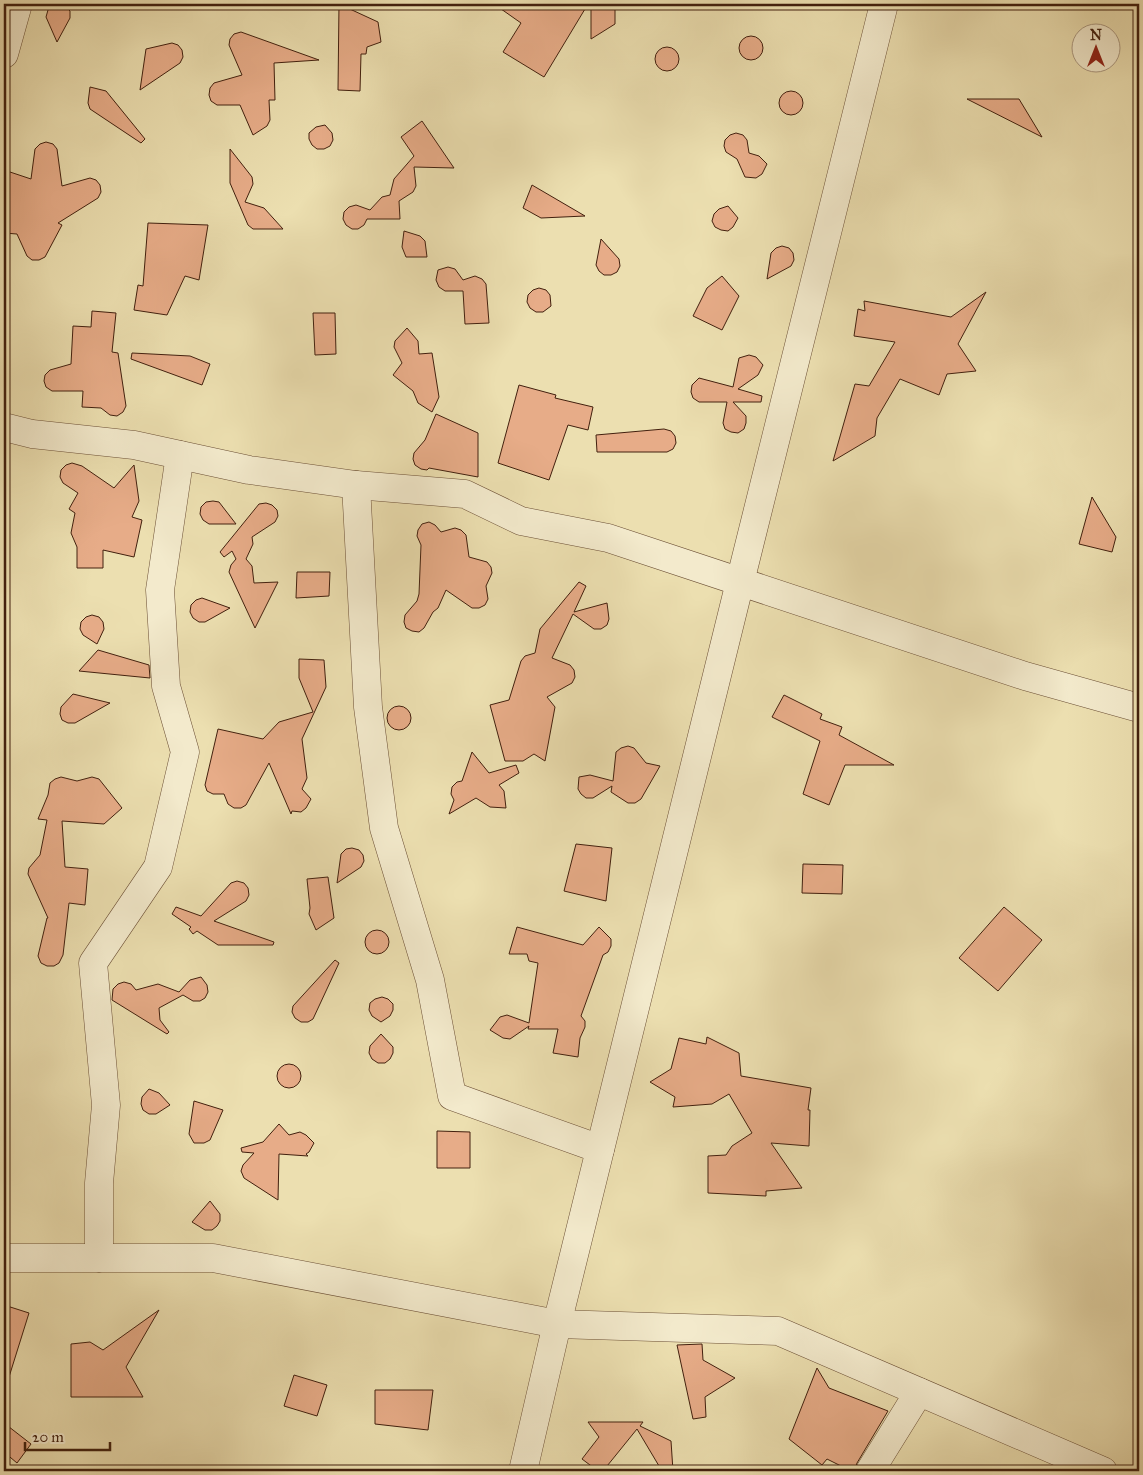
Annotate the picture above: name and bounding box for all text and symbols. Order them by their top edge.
north arrow [1070,22,1120,72]
text: N [1090,27,1102,44]
scale bar [25,1420,110,1452]
text: 20 m [32,1428,64,1446]

